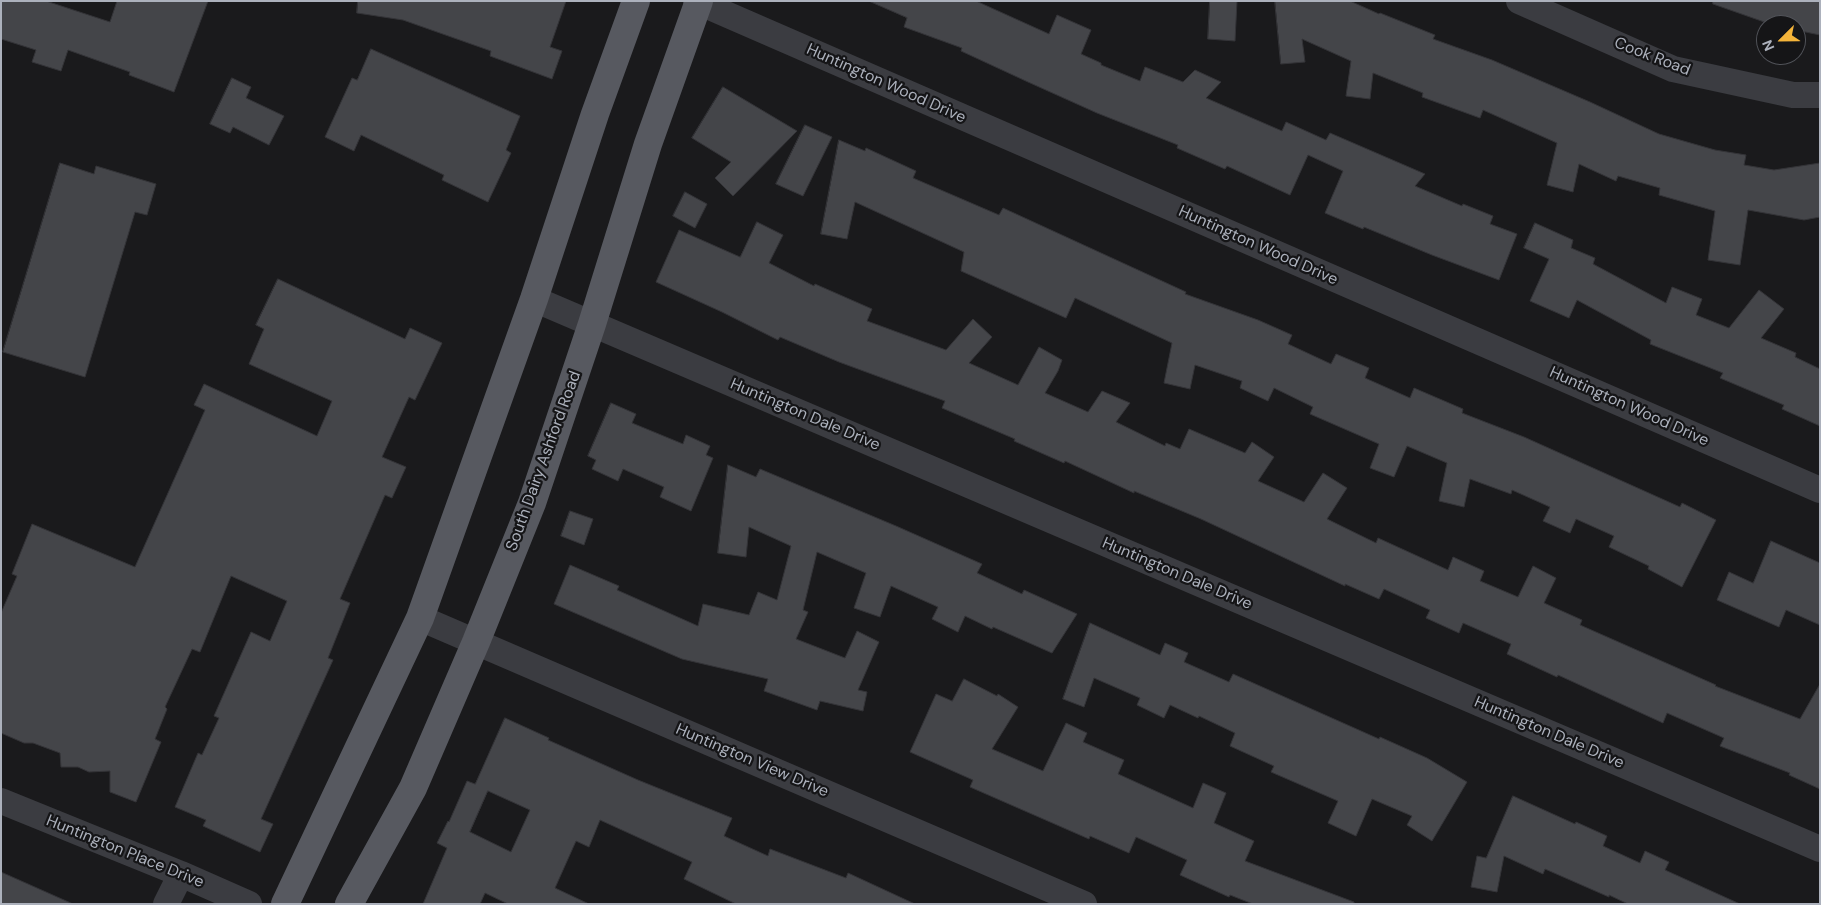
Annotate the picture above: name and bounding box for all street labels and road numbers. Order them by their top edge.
street label: Cook Road [1611,34,1693,80]
street label: Huntington Wood Drive [803,40,969,128]
street label: Huntington Wood Drive [1175,202,1341,290]
street label: Huntington Wood Drive [1546,363,1712,451]
street label: South Dairy Ashford Road [503,368,585,554]
street label: Huntington Dale Drive [727,375,883,455]
street label: Huntington Dale Drive [1099,534,1255,614]
street label: Huntington Dale Drive [1471,693,1627,773]
street label: Huntington View Drive [673,720,831,802]
street label: Huntington Place Drive [43,812,207,892]

